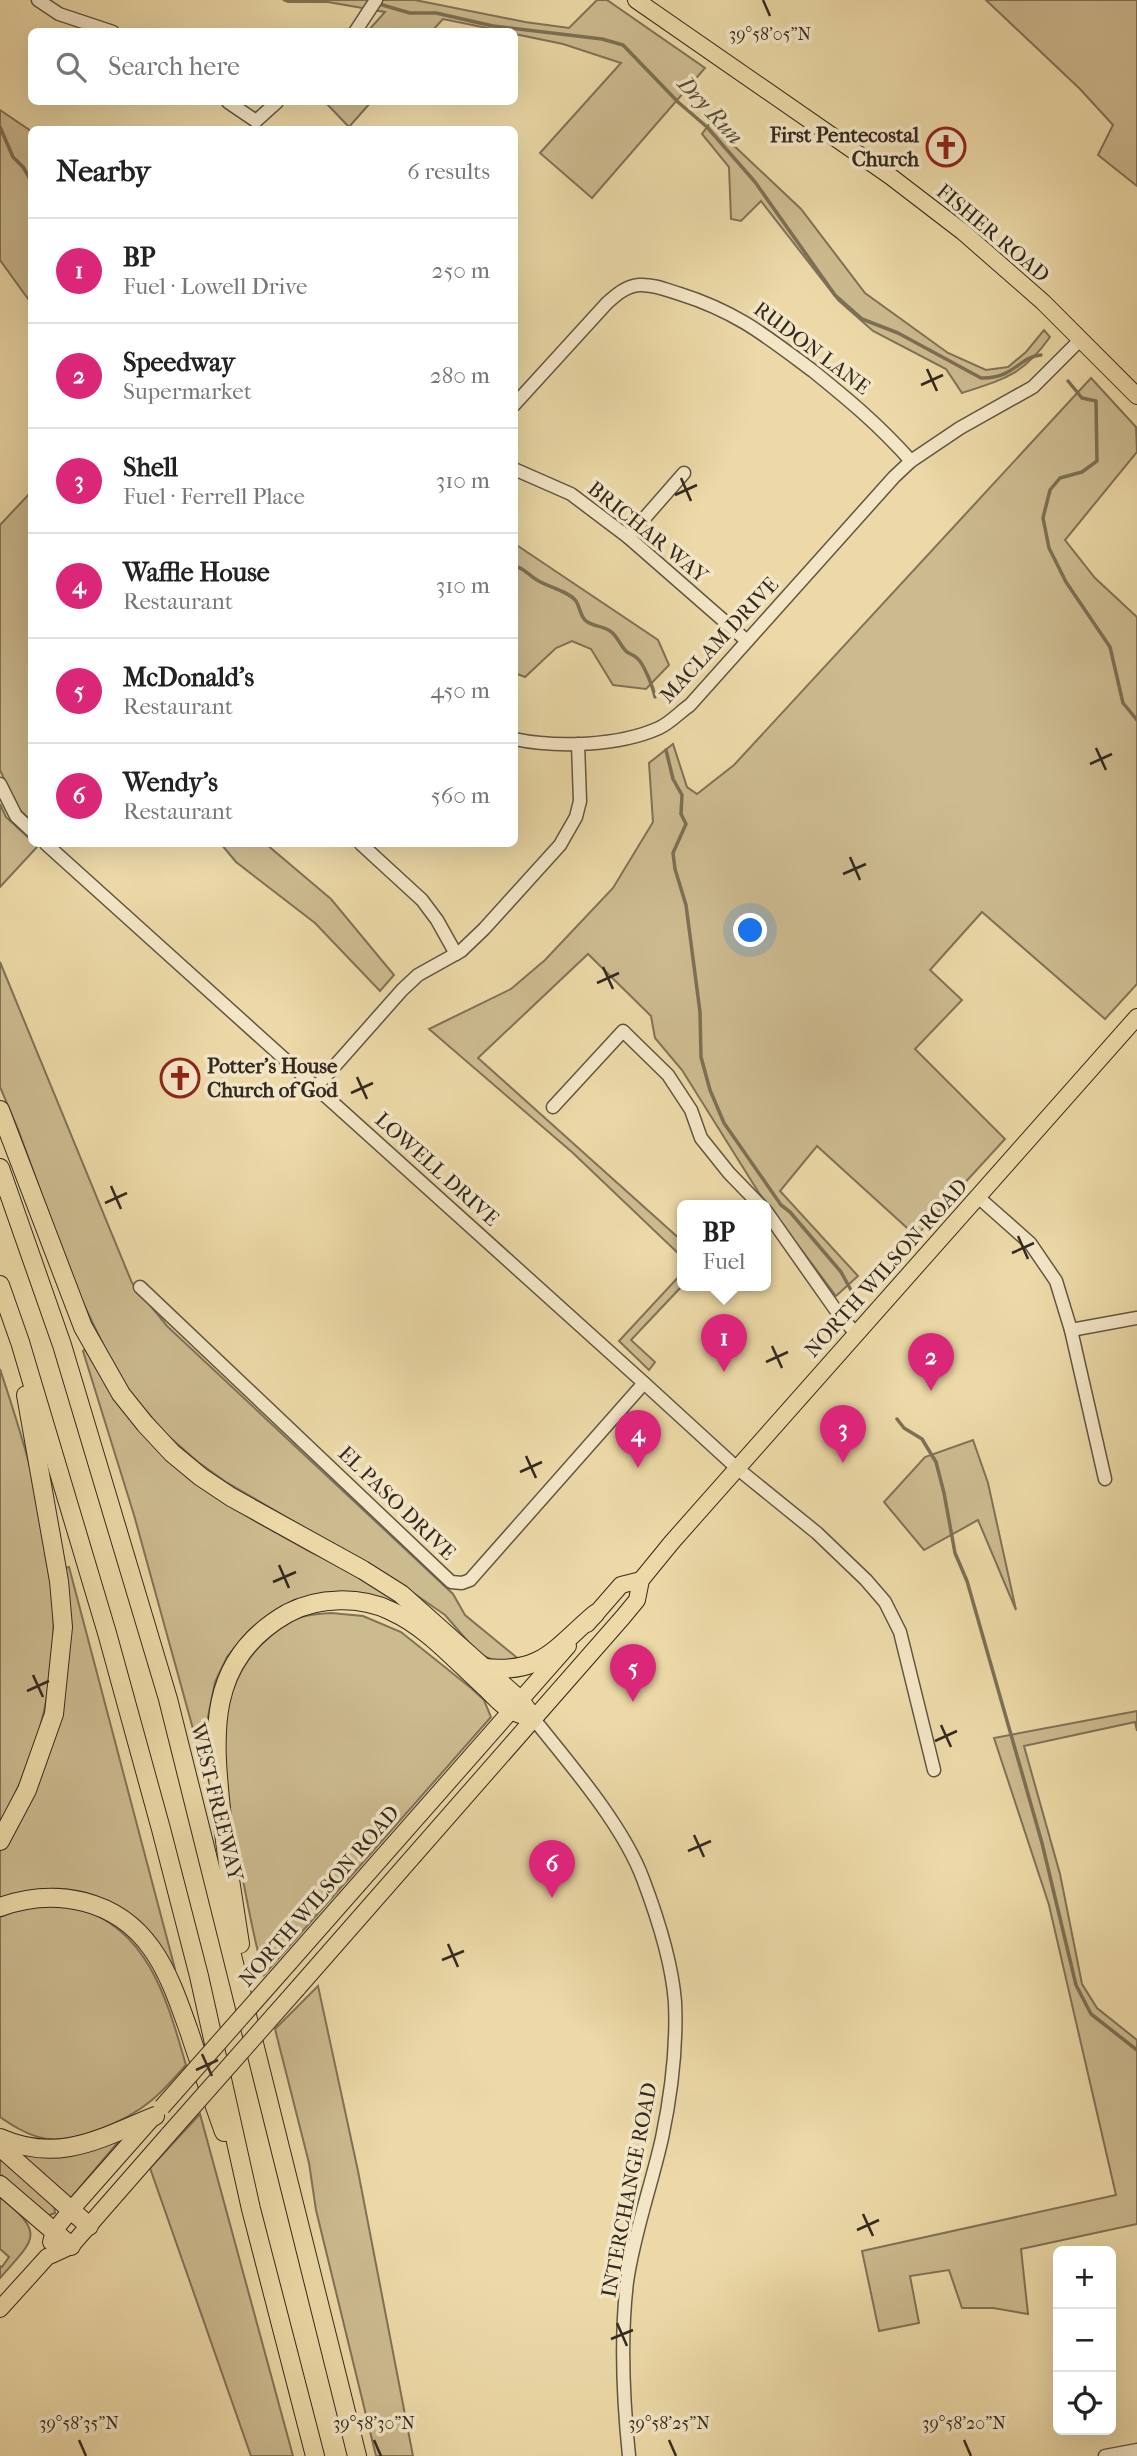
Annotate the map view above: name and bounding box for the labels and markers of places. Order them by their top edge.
place label: First Pentecostal Church [769,123,919,171]
church icon: First Pentecostal Church [925,126,967,168]
place label: Potter's House Church of God [207,1054,338,1102]
church icon: Potter's House Church of God [159,1057,201,1099]
pin: 1 [701,1314,747,1372]
pin: 2 [908,1333,954,1391]
pin: 3 [820,1405,866,1463]
pin: 4 [615,1410,661,1468]
pin: 5 [610,1644,656,1702]
pin: 6 [529,1840,575,1898]

